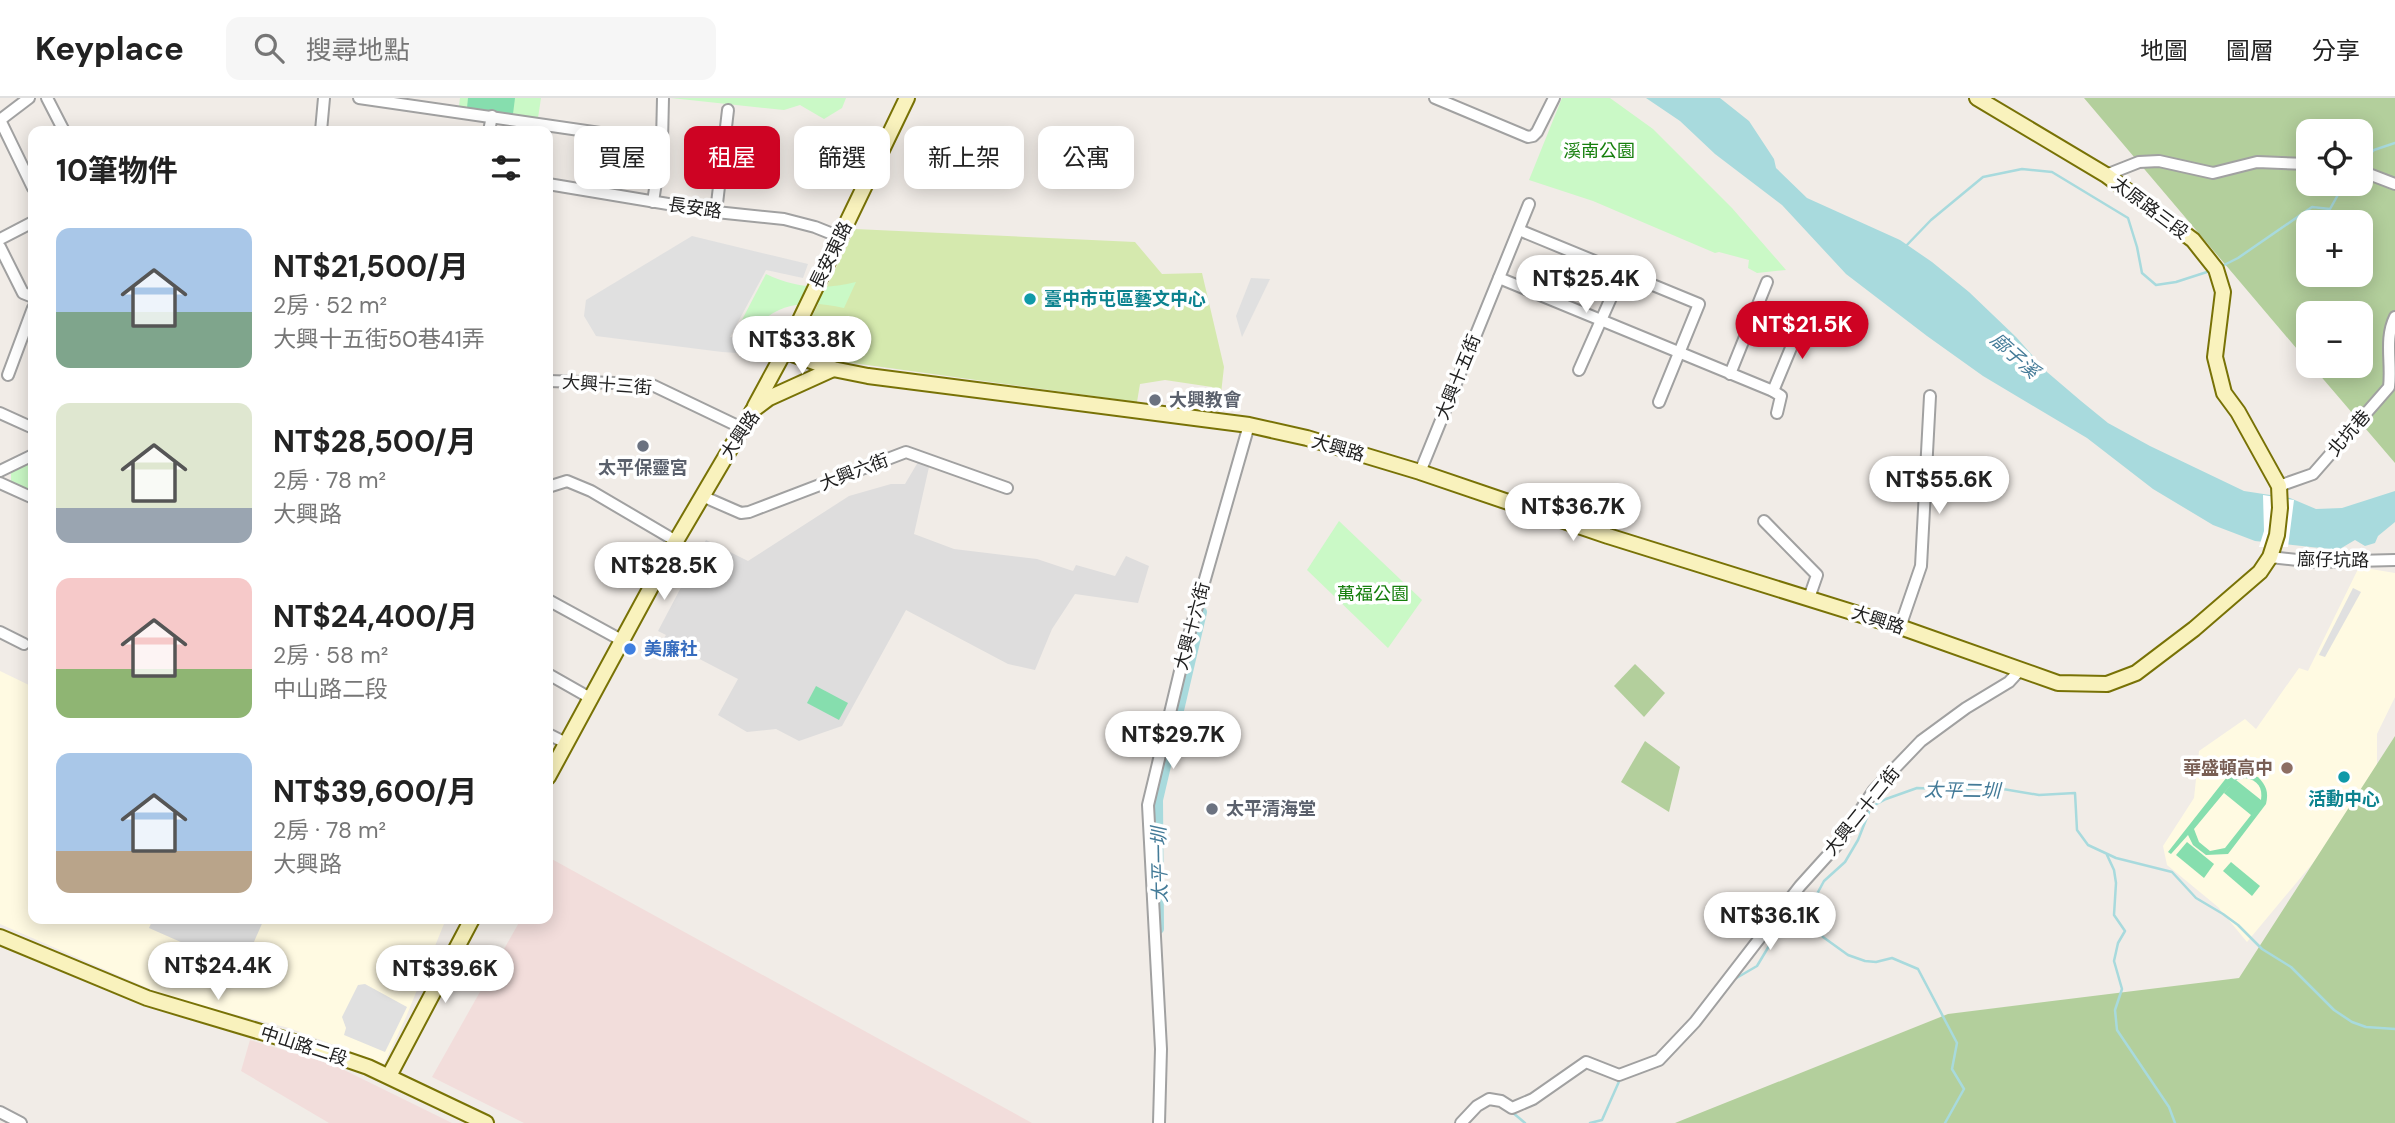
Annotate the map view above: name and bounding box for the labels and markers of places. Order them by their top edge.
pin: NT$25.4K [1514,256,1658,315]
place label: 臺中市屯區藝文中心 [1044,287,1206,311]
marker: 臺中市屯區藝文中心 [1022,291,1038,307]
pin: NT$21.5K [1730,302,1874,361]
pin: NT$33.8K [730,316,874,376]
place label: 大興教會 [1169,388,1242,412]
marker: 大興教會 [1147,392,1163,408]
marker: 太平保靈宮 [635,438,651,454]
place label: 太平保靈宮 [598,456,688,480]
pin: NT$55.6K [1867,456,2011,516]
pin: NT$36.7K [1501,484,1645,543]
pin: NT$28.5K [592,542,736,602]
place label: 美廉社 [644,637,698,661]
marker: 美廉社 [622,641,638,657]
pin: NT$29.7K [1101,712,1245,771]
place label: 華盛頓高中 [2183,756,2273,780]
marker: 華盛頓高中 [2279,760,2295,776]
marker: 活動中心 [2336,769,2352,785]
place label: 活動中心 [2308,787,2380,811]
place label: 太平清海堂 [1226,797,1316,821]
marker: 太平清海堂 [1204,801,1220,817]
pin: NT$36.1K [1698,892,1842,952]
pin: NT$24.4K [146,942,290,1002]
pin: NT$39.6K [373,946,517,1005]

